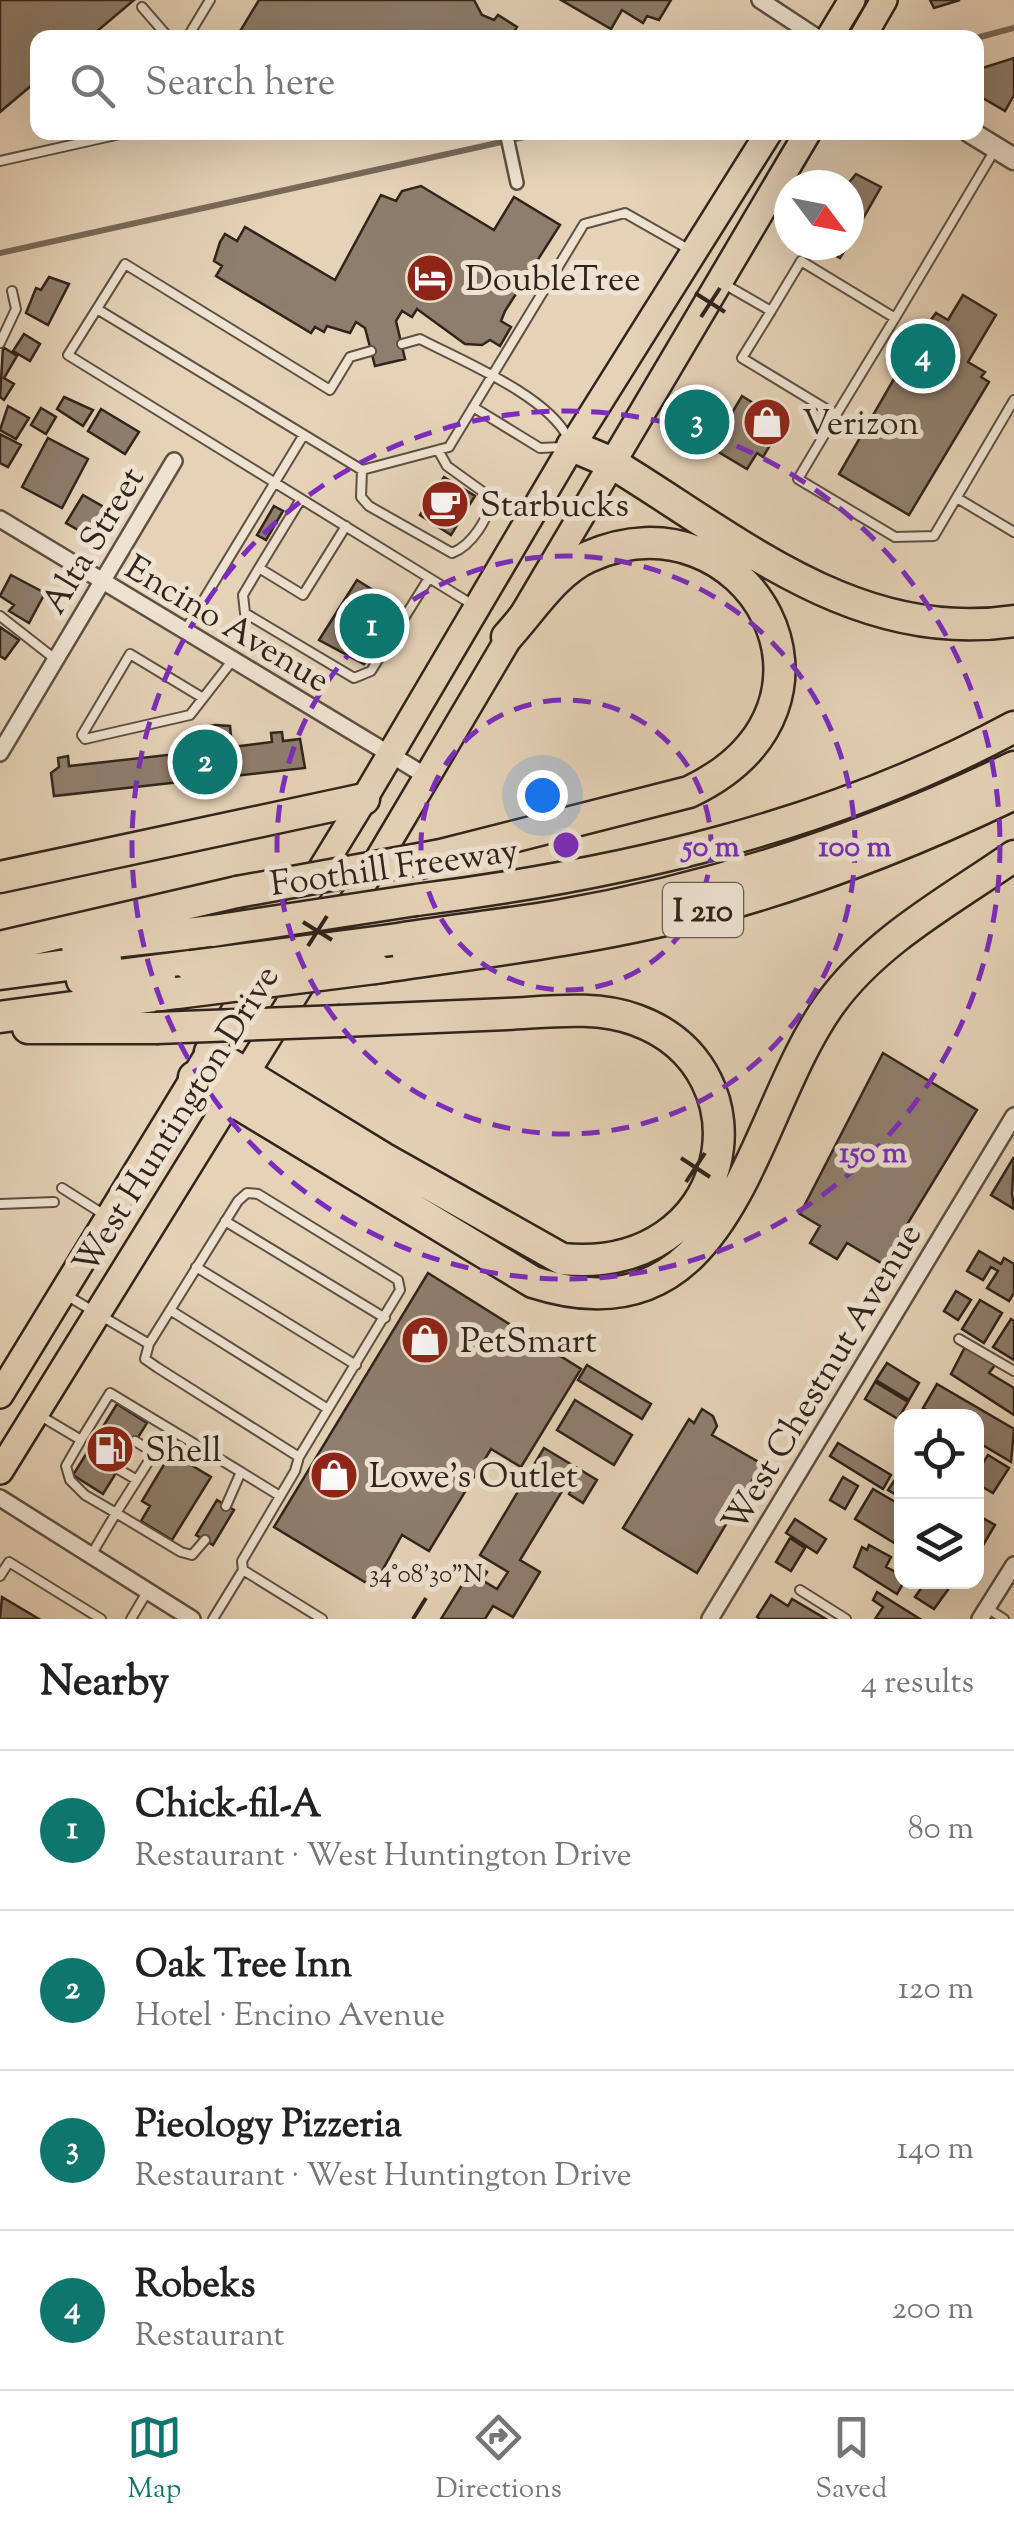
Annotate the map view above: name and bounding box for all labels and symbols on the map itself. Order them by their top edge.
north arrow [774,170,864,260]
hotel icon: DoubleTree [404,252,456,304]
place label: DoubleTree [465,256,641,307]
pin: 4 [890,318,956,394]
pin: 3 [664,384,730,460]
shop icon: Verizon [741,396,793,448]
place label: Verizon [802,400,919,451]
street label: Alta Street [31,458,159,625]
cafe icon: Starbucks [419,478,471,530]
place label: Starbucks [480,482,629,533]
street label: Encino Avenue [114,545,338,707]
pin: 1 [340,588,404,664]
pin: 2 [172,724,238,800]
your location [517,770,568,821]
street label: Foothill Freeway [267,827,522,912]
centre of rings [548,827,584,863]
text: 50 m [680,827,740,870]
text: 100 m [819,827,892,870]
road number: I 210 [663,883,743,937]
street label: West Huntington Drive [62,956,294,1285]
text: 150 m [839,1133,907,1176]
street label: West Chestnut Avenue [711,1215,937,1543]
shop icon: PetSmart [399,1314,451,1366]
place label: PetSmart [460,1318,597,1369]
fuel station icon: Shell [84,1423,136,1475]
place label: Shell [145,1427,222,1478]
shop icon: Lowe's Outlet [308,1449,360,1501]
place label: Lowe's Outlet [369,1453,578,1504]
text: 34°08'30"N [369,1558,483,1594]

